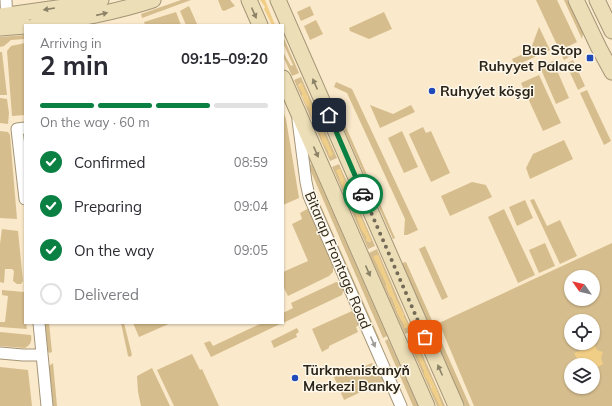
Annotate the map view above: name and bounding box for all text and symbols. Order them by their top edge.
one-way arrow [43,7,55,13]
one-way arrow [251,7,257,18]
one-way arrow [96,11,108,17]
text: Arriving in [40,35,102,51]
place label: Bus Stop Ruhyyet Palace [479,41,582,75]
text: 2 min [40,49,109,82]
text: 09:15–09:20 [181,49,268,68]
marker: Bus Stop Ruhyyet Palace [585,53,595,63]
one-way arrow [312,79,318,90]
place label: Ruhyýet köşgi [440,82,534,100]
marker: Ruhyýet köşgi [427,86,437,96]
pin [312,98,346,132]
icon: home [318,104,340,126]
text: On the way · 60 m [40,114,150,130]
one-way arrow [312,146,319,158]
icon: check [40,151,62,173]
text: Confirmed [74,153,145,172]
text: 08:59 [234,154,268,170]
courier [343,174,383,214]
icon: car [352,183,374,205]
street label: Bitarap Frontage Road [301,188,375,332]
icon: check [40,195,62,217]
text: Preparing [74,197,142,216]
text: 09:04 [234,198,268,214]
icon: check [40,239,62,261]
text: On the way [74,241,154,260]
text: 09:05 [234,242,268,258]
one-way arrow [365,265,371,277]
north arrow [564,270,600,306]
map controls [564,270,600,394]
text: Delivered [74,285,139,304]
button: locate [564,314,600,350]
pin [408,320,442,354]
icon: bag [414,326,436,348]
one-way arrow [370,336,376,348]
button: layers [564,358,600,394]
place label: Türkmenistanyň Merkezi Banky [303,361,410,395]
one-way arrow [437,365,443,376]
marker: Türkmenistanyň Merkezi Banky [290,373,300,383]

